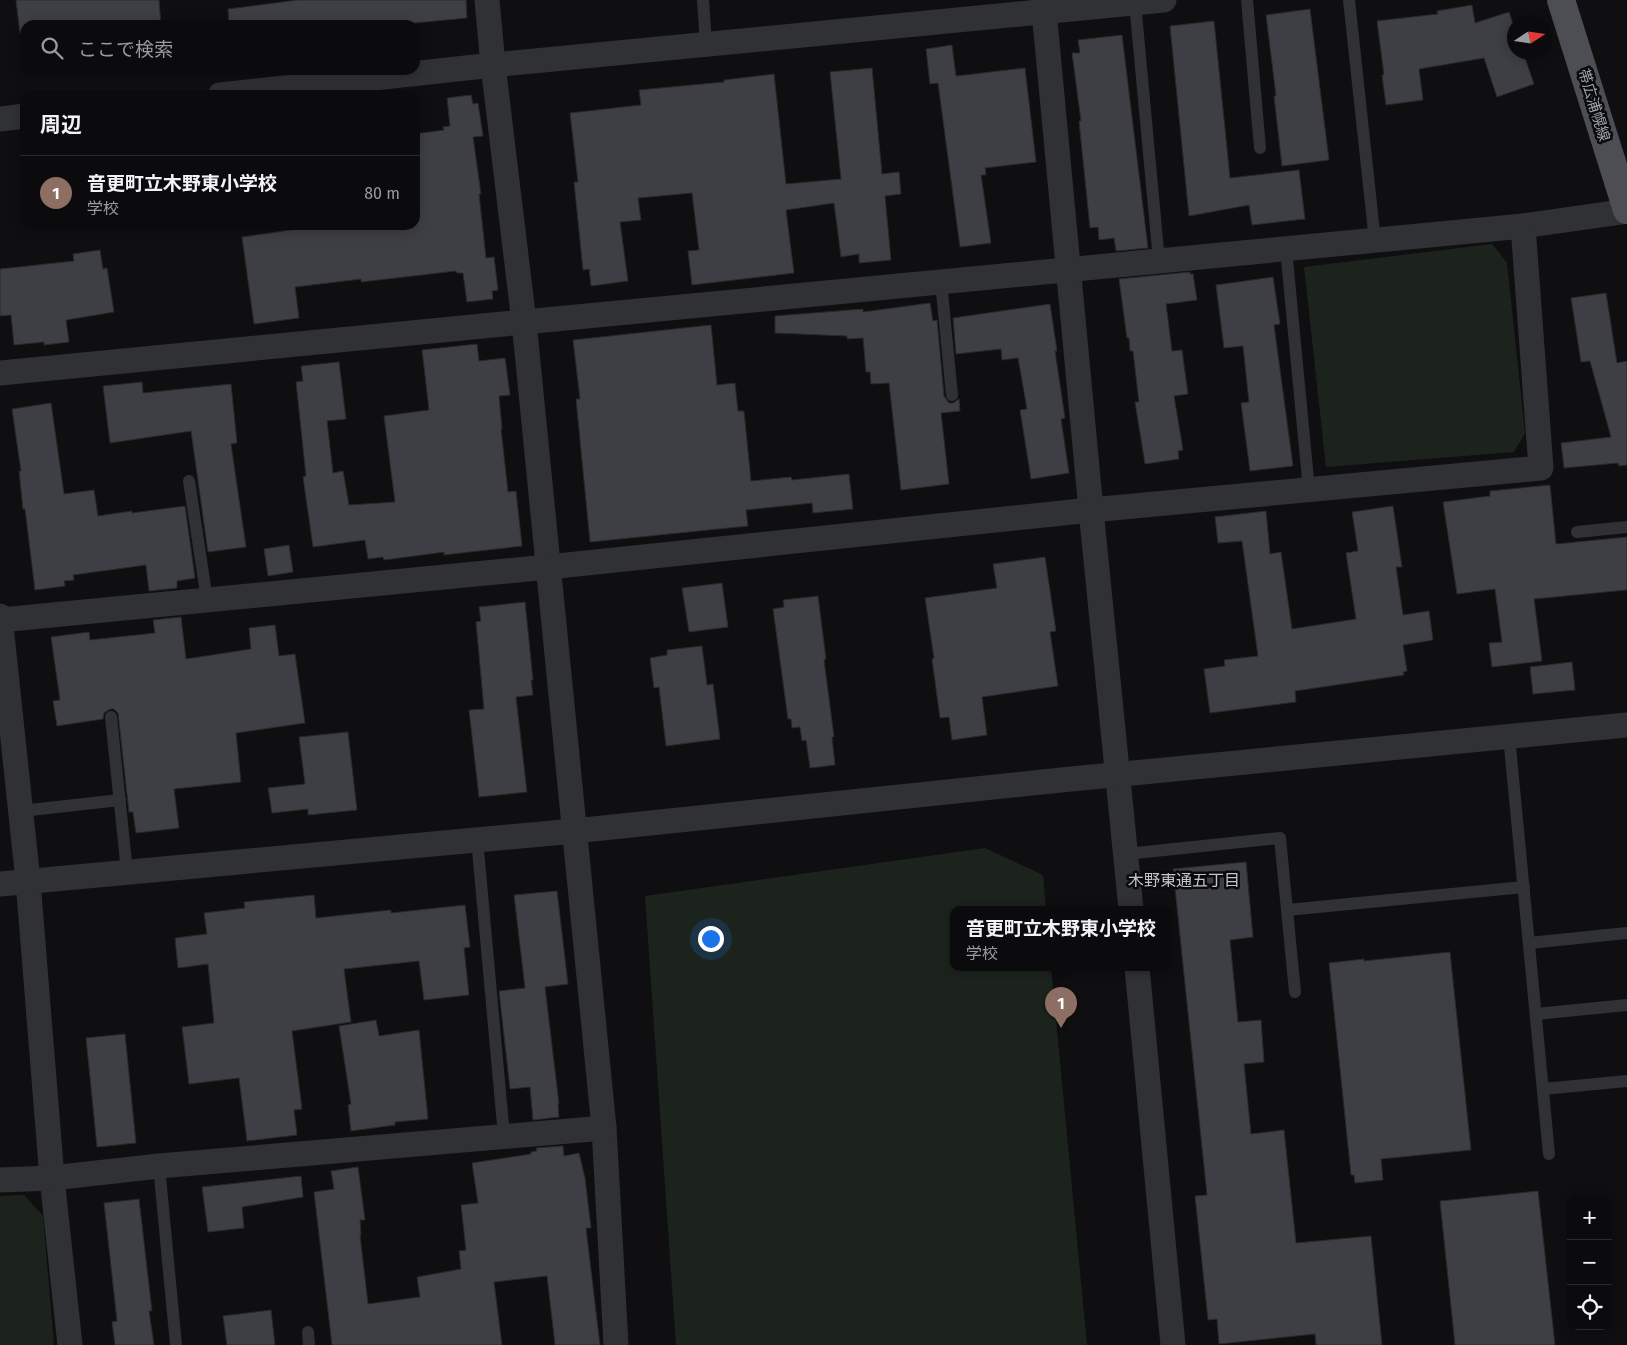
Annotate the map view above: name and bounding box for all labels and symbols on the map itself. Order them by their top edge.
north arrow [1507,15,1552,60]
street label: 帯広浦幌線 [1574,66,1614,144]
district label: 木野東通五丁目 [1128,871,1240,890]
your location [698,926,724,952]
pin: 1 [1045,987,1077,1028]

